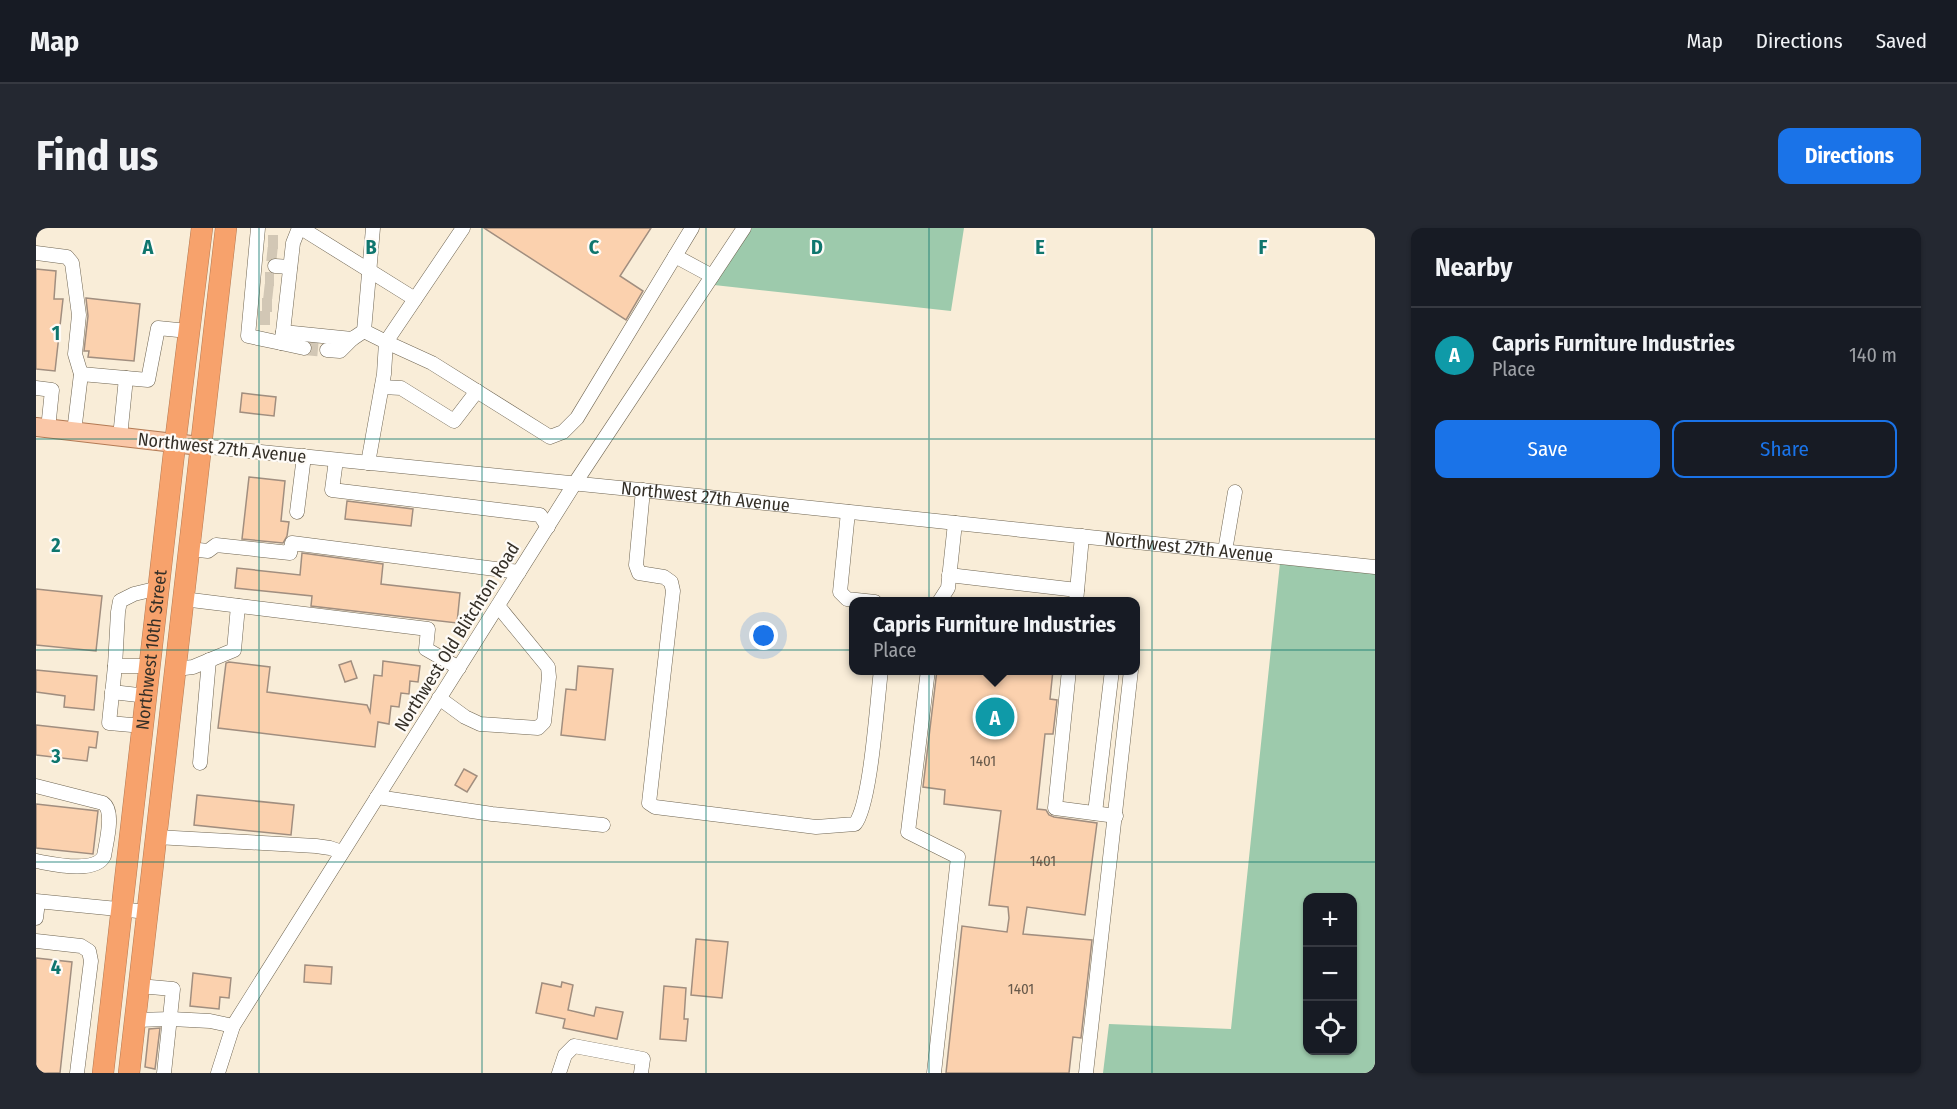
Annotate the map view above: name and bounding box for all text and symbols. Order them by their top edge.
text: Map [30,25,79,58]
text: Map [1686,28,1723,54]
text: Directions [1756,28,1843,54]
text: Saved [1876,28,1927,54]
button: Directions [1778,128,1921,184]
text: Find us [36,131,158,181]
text: A [142,235,155,259]
text: B [365,235,377,259]
text: C [589,235,600,259]
text: D [811,235,823,259]
text: E [1035,235,1045,259]
text: F [1259,235,1268,259]
text: Nearby [1435,252,1512,283]
text: 1 [52,321,60,345]
text: Capris Furniture Industries [1492,330,1735,357]
text: A [1449,343,1460,367]
text: 140 m [1849,343,1897,367]
text: Place [1492,357,1535,381]
button: Save [1435,420,1660,478]
button: Share [1672,420,1897,478]
street label: Northwest 27th Avenue [137,428,307,468]
street label: Northwest 27th Avenue [620,477,791,517]
street label: Northwest 27th Avenue [1103,528,1274,567]
text: 2 [50,533,61,557]
street label: Northwest Old Blitchton Road [390,539,524,735]
street label: Northwest 10th Street [131,568,172,731]
popup [849,597,1140,675]
text: Capris Furniture Industries [873,611,1116,638]
your location [749,621,778,650]
text: Place [873,638,916,662]
pin: A [976,694,1014,740]
text: 3 [50,744,61,768]
house number: 1401 [970,752,996,770]
house number: 1401 [1030,852,1056,870]
map controls [1303,893,1357,1055]
button: + [1303,893,1357,947]
button: − [1303,947,1357,1001]
text: 4 [51,955,61,979]
house number: 1401 [1008,980,1034,998]
button: locate [1303,1001,1357,1055]

